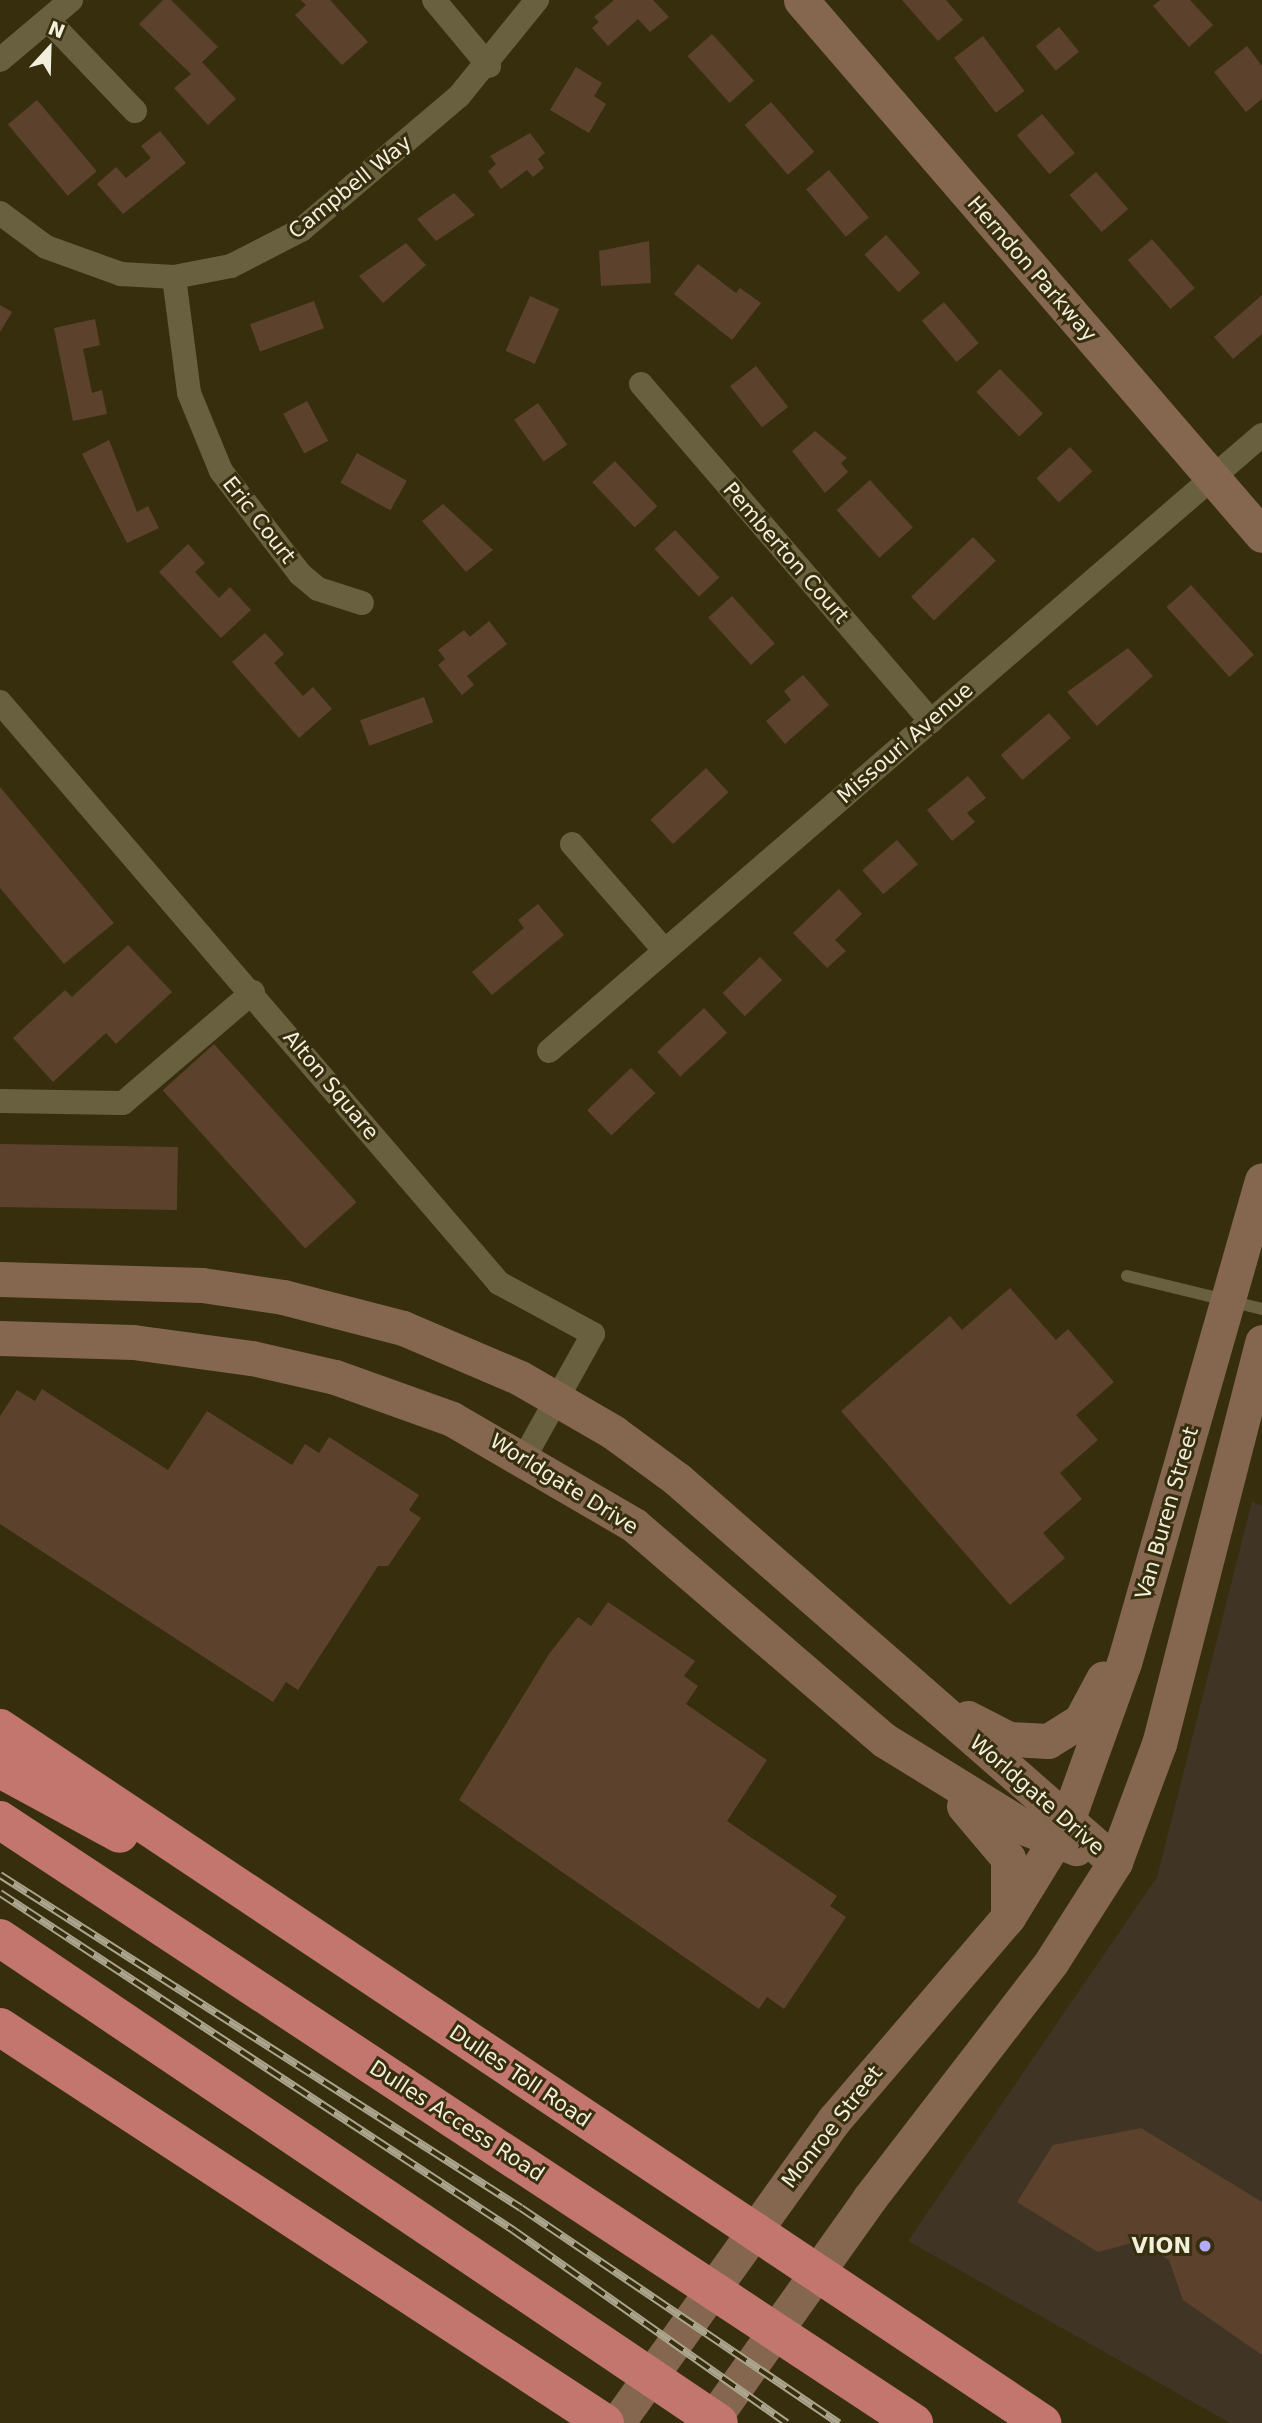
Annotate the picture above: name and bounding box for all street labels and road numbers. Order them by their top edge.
street label: Campbell Way [284,130,416,244]
street label: Herndon Parkway [962,191,1102,347]
street label: Eric Court [217,471,301,569]
street label: Pemberton Court [718,477,854,629]
street label: Missouri Avenue [832,677,978,809]
street label: Alton Square [278,1025,384,1145]
street label: Van Buren Street [1130,1424,1204,1602]
street label: Worldgate Drive [485,1428,643,1540]
street label: Worldgate Drive [965,1730,1109,1860]
street label: Dulles Toll Road [445,2019,595,2133]
street label: Dulles Access Road [365,2055,549,2187]
street label: Monroe Street [776,2061,888,2193]

